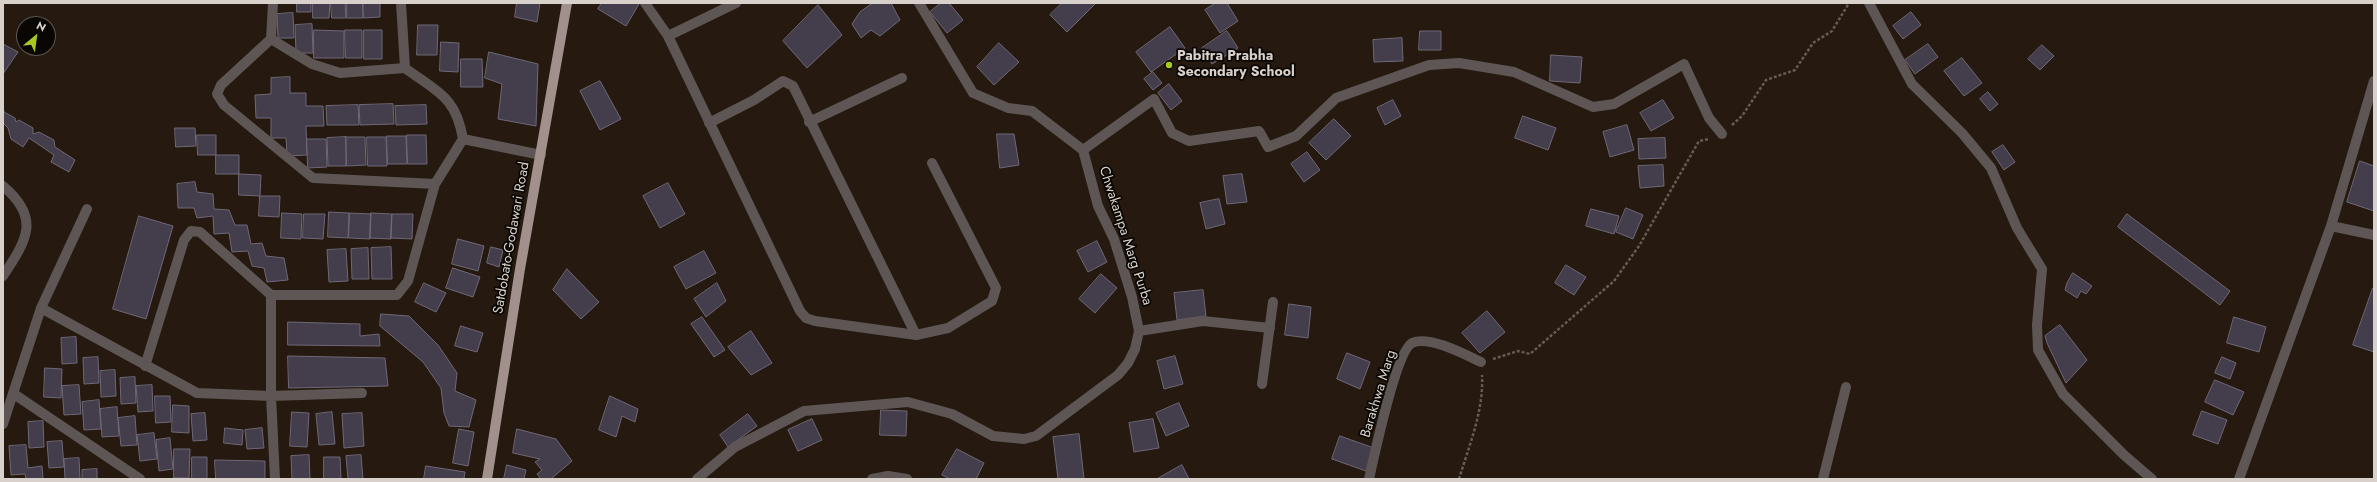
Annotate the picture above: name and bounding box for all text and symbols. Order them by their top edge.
north arrow [16,16,56,56]
text: N [34,17,49,35]
place label: Pabitra Prabha Secondary School [1177,49,1295,82]
marker: Pabitra Prabha Secondary School [1164,60,1174,70]
street label: Satdobato-Godawari Road [490,161,534,315]
street label: Chwakampa Marg Purba [1095,164,1155,308]
street label: Barakhwa Marg [1358,348,1400,440]

